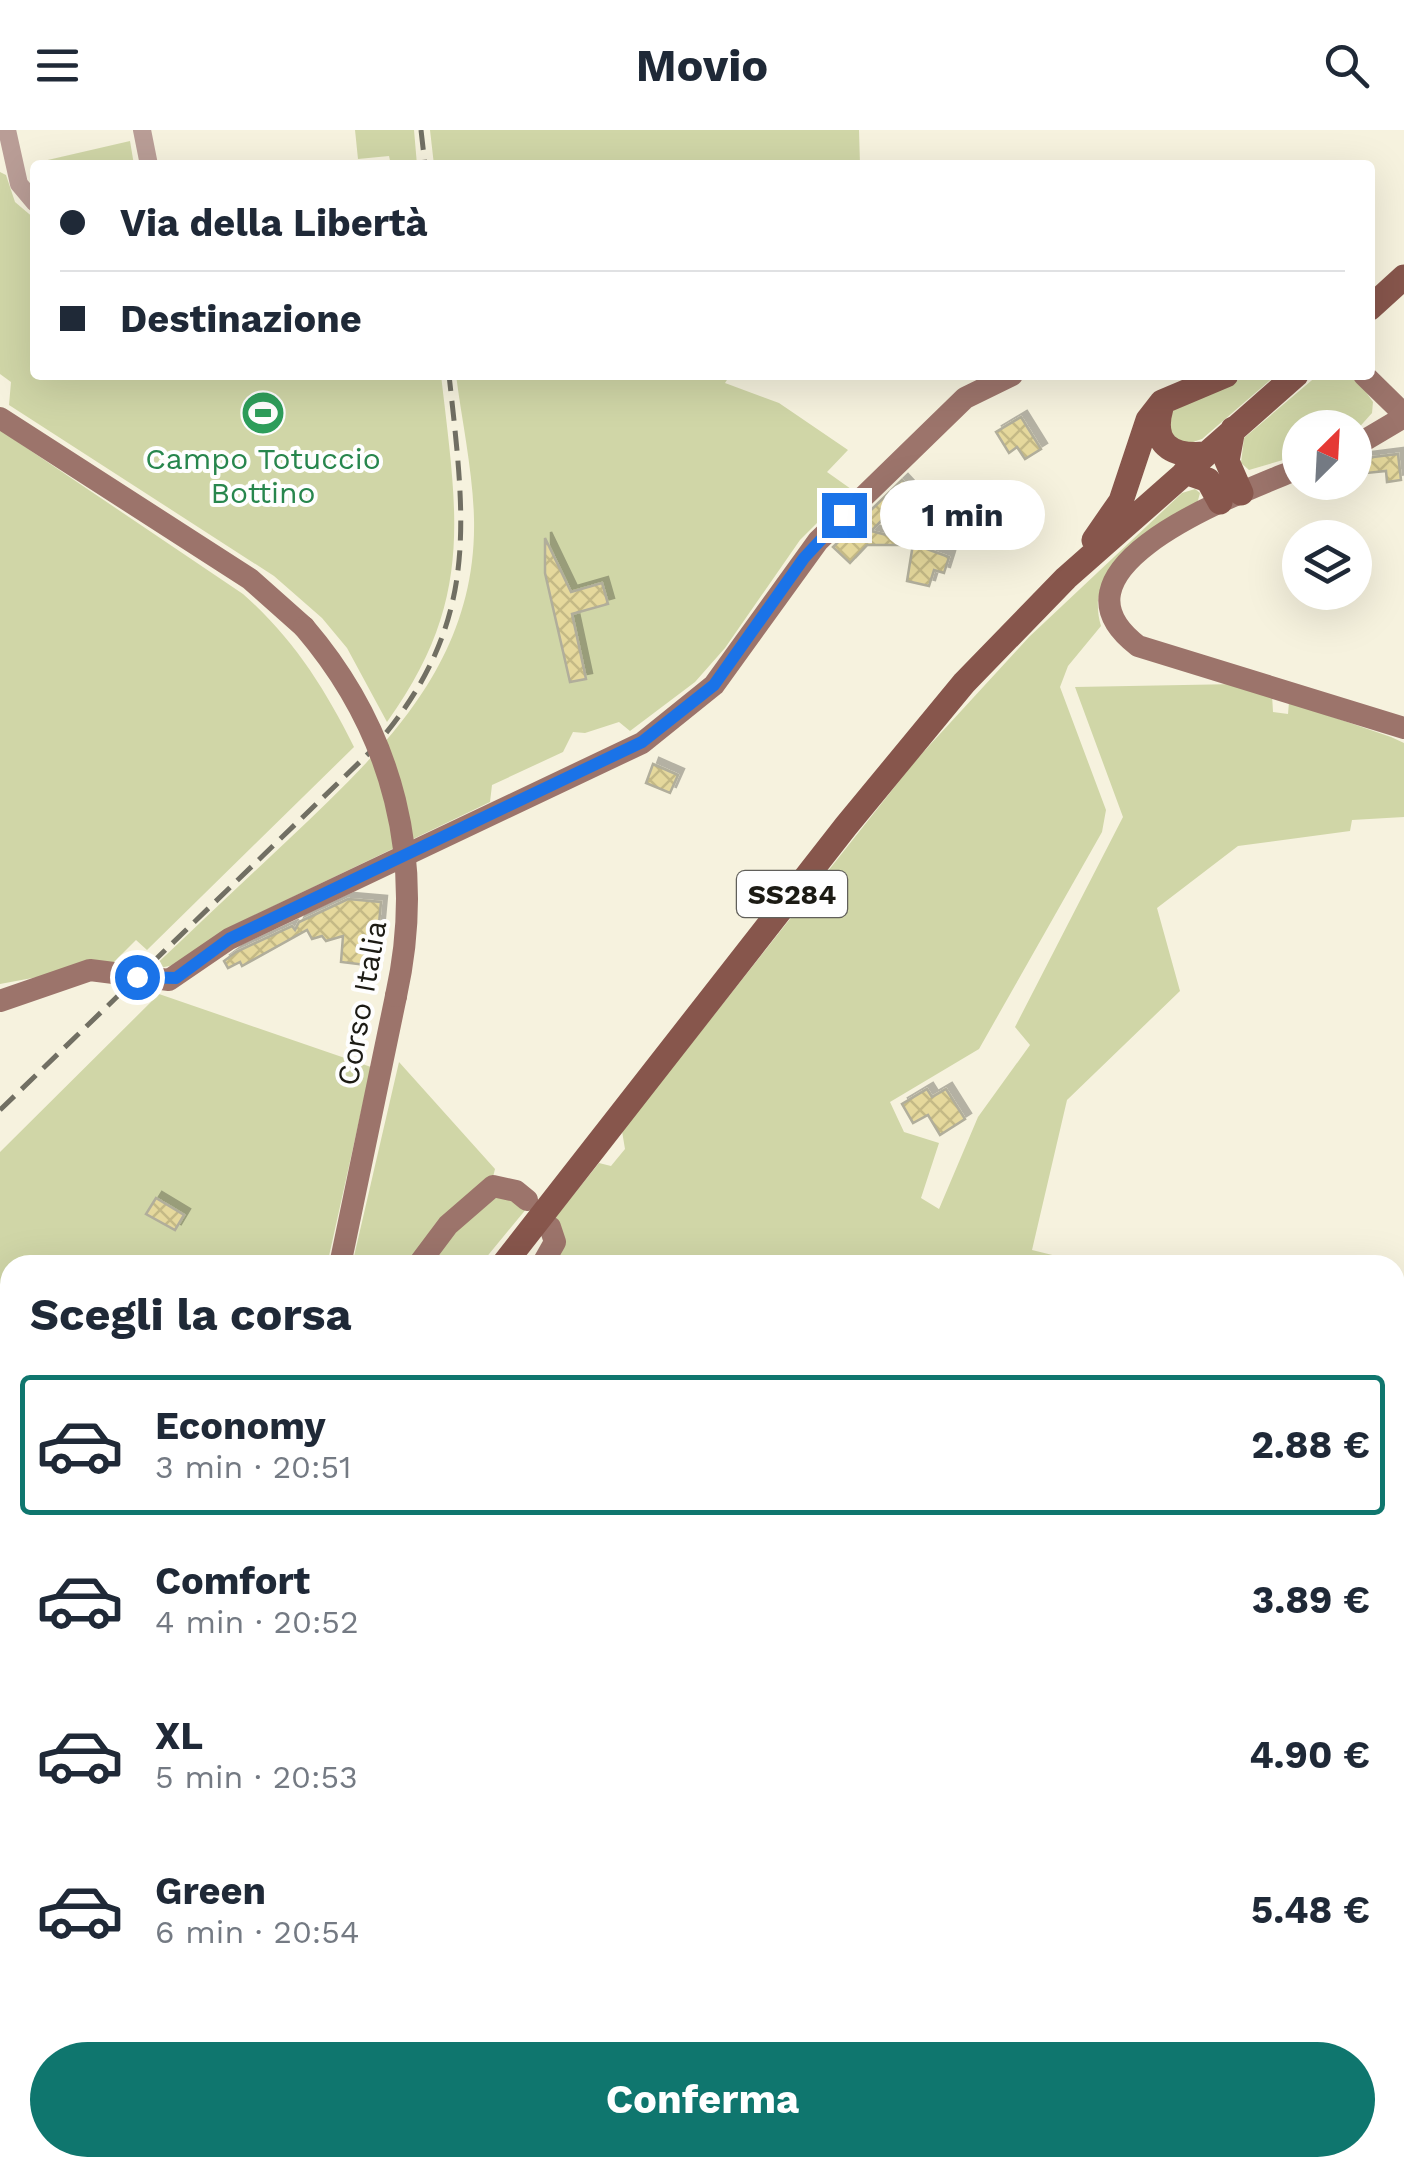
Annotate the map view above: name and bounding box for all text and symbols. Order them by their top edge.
icon: menu [30,38,85,93]
icon: search [1319,38,1374,93]
text: Movio [636,39,768,92]
text: Via della Libertà [120,201,428,245]
text: Destinazione [120,297,362,341]
sports icon: Campo Totuccio Bottino [240,390,286,436]
north arrow [1282,410,1372,500]
map controls [1282,410,1372,610]
place label: Campo Totuccio Bottino [145,441,381,510]
callout: 1 min [879,480,1044,550]
route end [822,493,867,538]
text: 1 min [921,496,1004,534]
button: layers [1282,520,1372,610]
road number: SS284 [737,871,847,917]
street label: Corso Italia [330,918,393,1088]
route start [115,955,160,1000]
text: Scegli la corsa [30,1288,352,1341]
icon: car [35,1400,125,1490]
text: Economy [155,1404,326,1448]
text: 2.88 € [1251,1423,1370,1467]
text: 3 min · 20:51 [155,1448,352,1486]
icon: car [35,1555,125,1645]
text: Comfort [155,1559,310,1603]
text: 3.89 € [1252,1578,1370,1622]
text: 4 min · 20:52 [155,1603,359,1641]
icon: car [35,1710,125,1800]
text: XL [155,1714,203,1758]
text: 4.90 € [1249,1733,1370,1777]
text: 5 min · 20:53 [155,1758,358,1796]
icon: car [35,1865,125,1955]
text: Green [155,1869,266,1913]
text: 5.48 € [1251,1888,1370,1932]
text: 6 min · 20:54 [155,1913,359,1951]
button: Conferma [30,2042,1375,2157]

